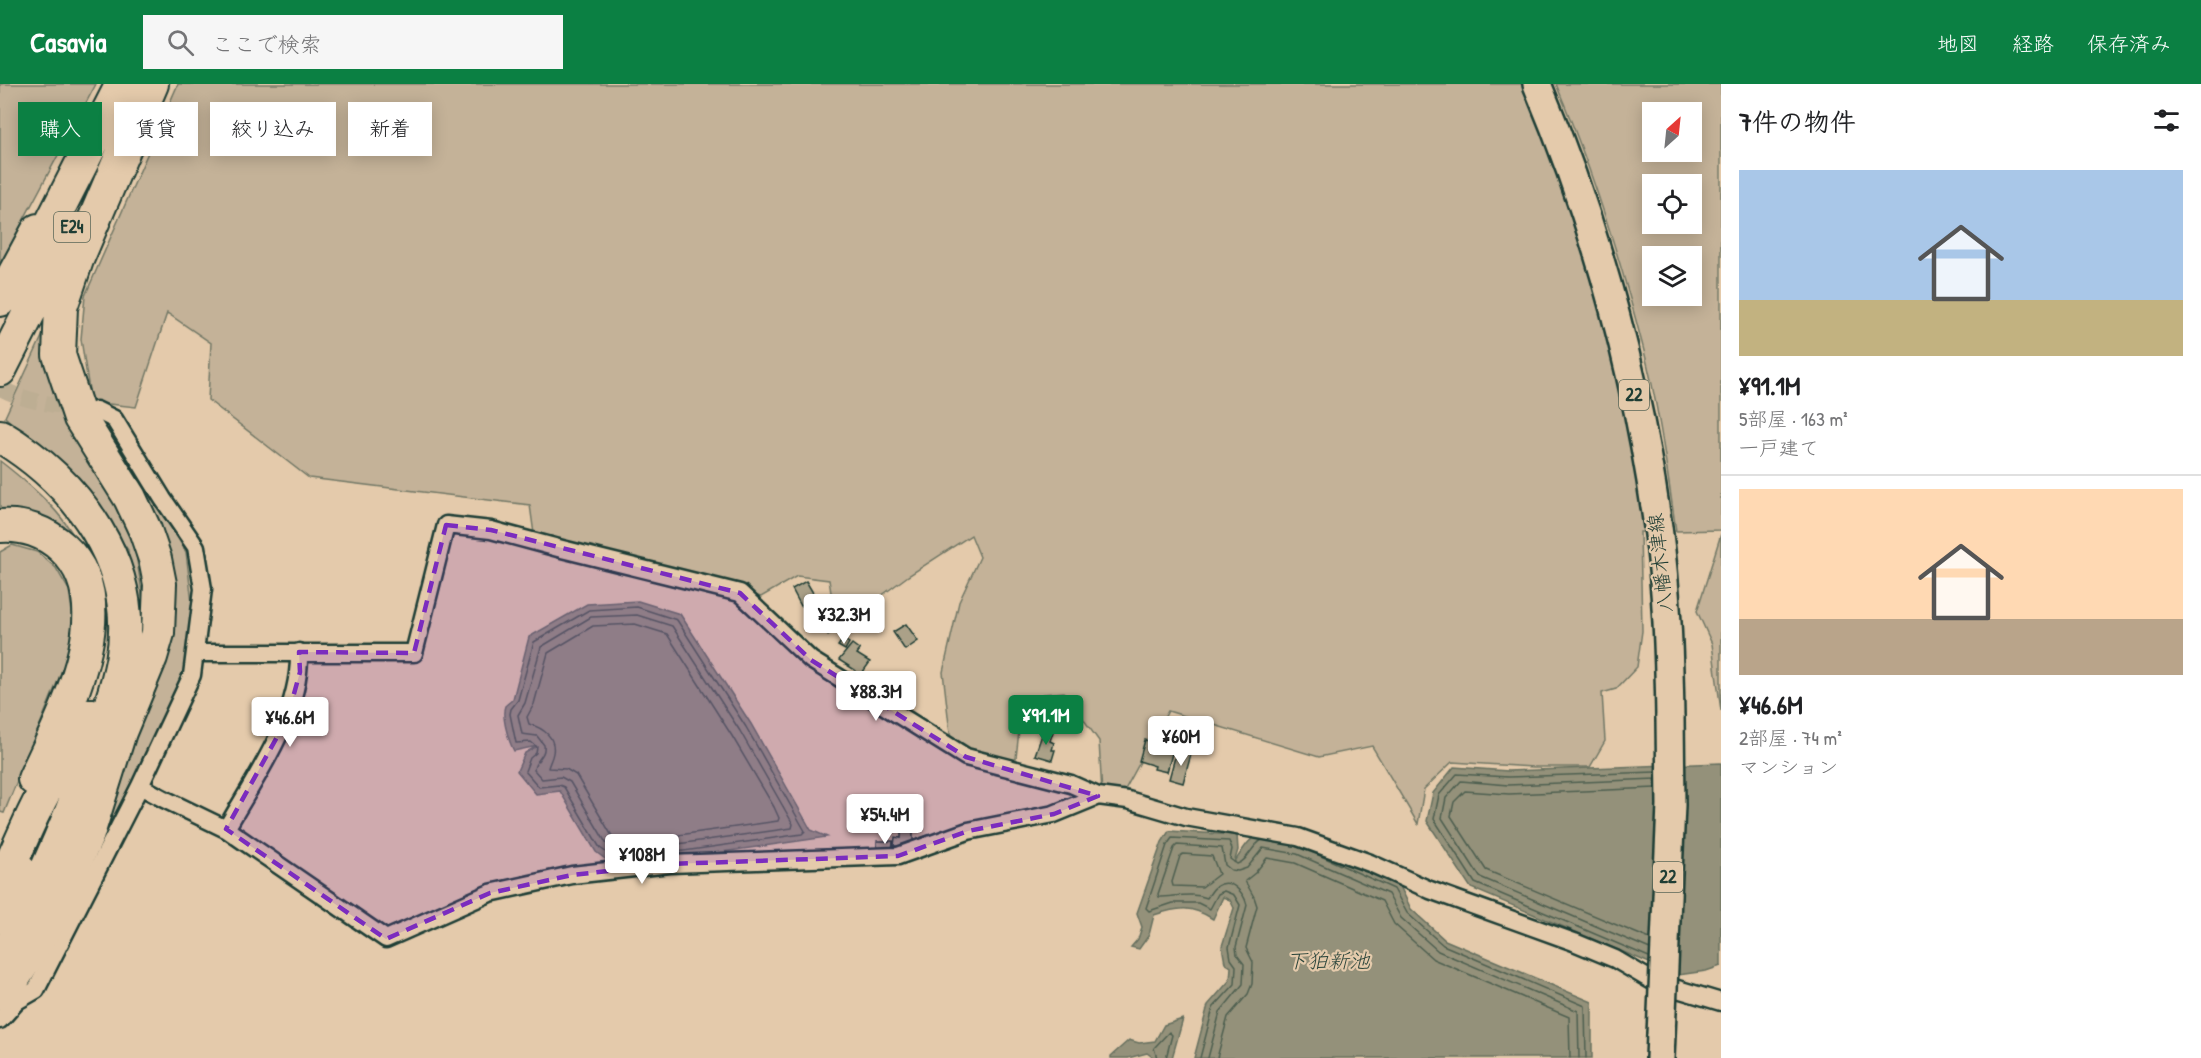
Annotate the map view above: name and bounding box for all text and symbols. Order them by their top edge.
search box [143,15,563,69]
text: Casavia [30,23,107,61]
icon: search [164,26,197,59]
text: ここで検索 [212,29,322,59]
text: 地図 [1937,29,1979,58]
text: 経路 [2012,29,2054,58]
text: 保存済み [2087,29,2171,58]
chip: 購入 [18,102,102,156]
chip: 賃貸 [114,102,198,156]
chip: 絞り込み [210,102,336,156]
chip: 新着 [348,102,432,156]
north arrow [1642,102,1702,162]
map controls [1642,102,1702,306]
text: 7件の物件 [1739,104,1856,139]
icon: filters [2150,104,2183,137]
button: locate [1642,174,1702,234]
icon: home [1907,209,2015,317]
road number: E24 [54,212,90,242]
button: layers [1642,246,1702,306]
text: ¥91.1M [1739,368,1801,403]
road number: 22 [1619,380,1649,410]
text: 5部屋 · 163 m² [1739,405,1848,432]
text: 一戸建て [1739,434,1819,461]
street label: 八幡木津線 [1641,512,1678,614]
icon: home [1907,528,2015,636]
pin: ¥32.3M [795,594,893,645]
text: ¥32.3M [818,600,870,627]
pin: ¥88.3M [827,671,925,722]
text: ¥88.3M [850,677,902,704]
text: ¥46.6M [1739,687,1803,722]
pin: ¥91.1M [997,695,1095,746]
pin: ¥46.6M [241,697,339,748]
text: ¥91.1M [1022,701,1070,728]
text: ¥46.6M [266,703,314,730]
pin: ¥60M [1145,716,1217,767]
text: ¥60M [1162,722,1200,749]
text: 2部屋 · 74 m² [1739,724,1842,751]
text: マンション [1739,753,1838,780]
pin: ¥54.4M [836,794,934,845]
text: ¥54.4M [861,800,909,827]
pin: ¥108M [600,834,684,885]
text: ¥108M [619,840,665,867]
road number: 22 [1653,862,1683,892]
water label: 下狛新池 [1286,946,1371,975]

